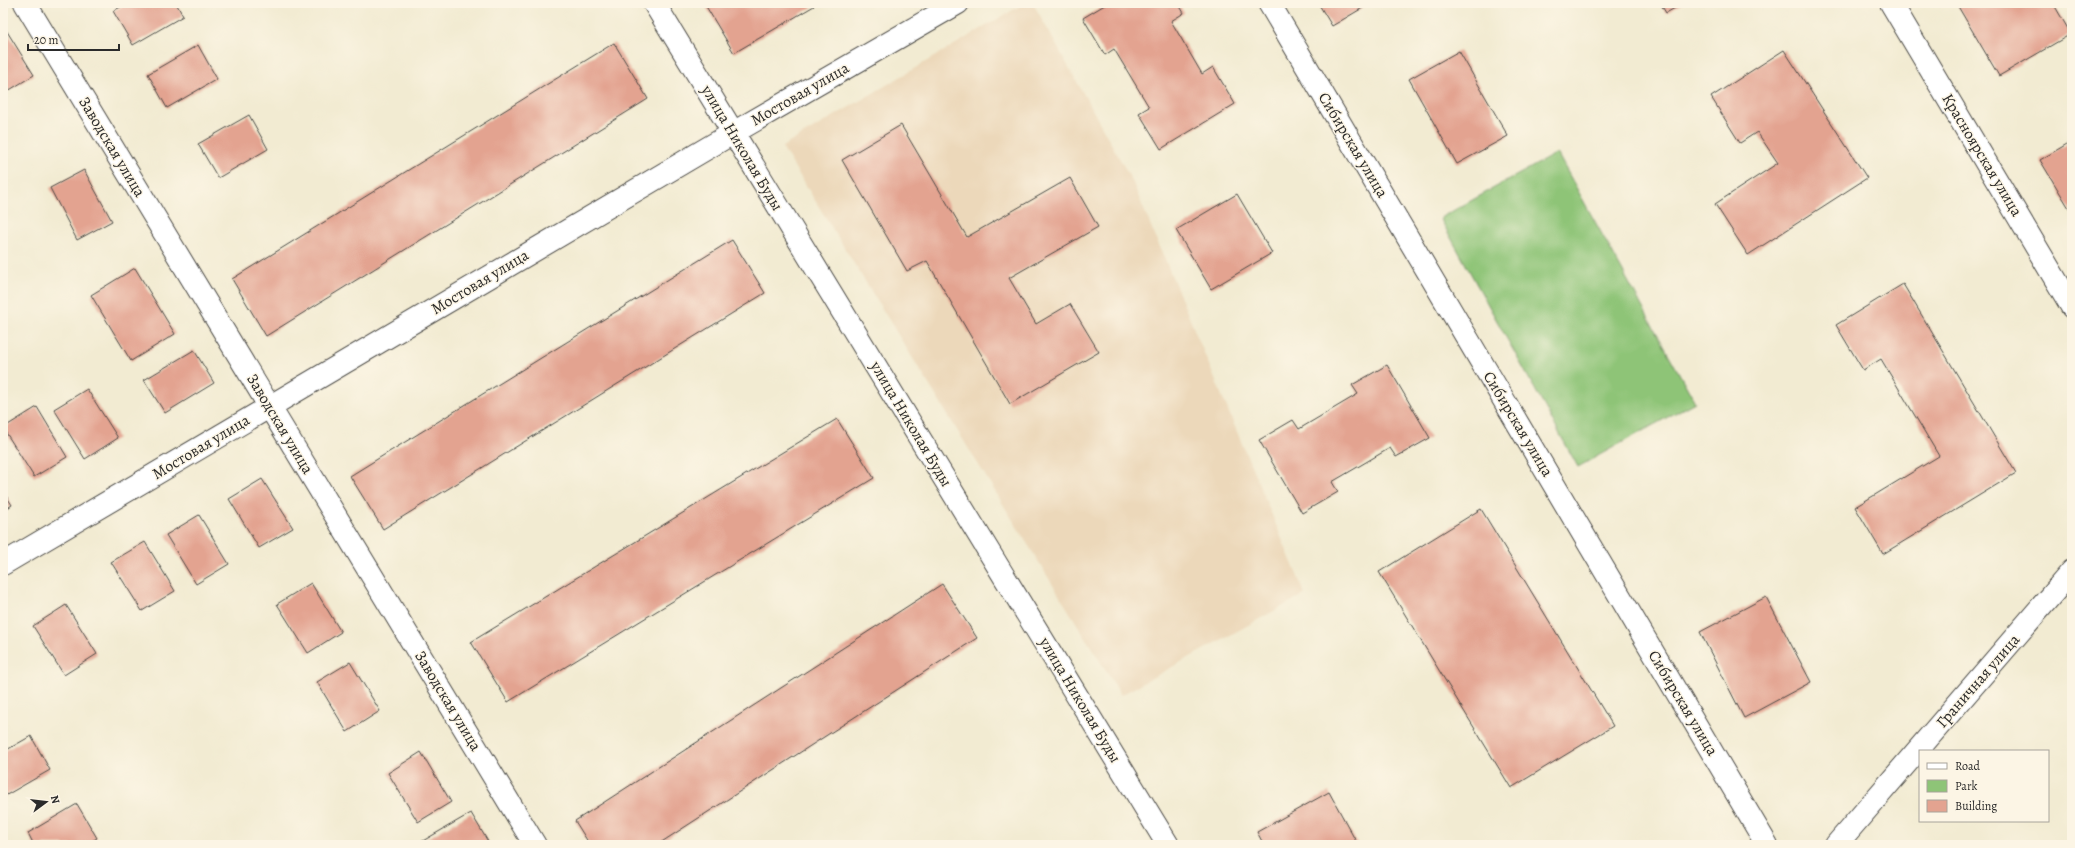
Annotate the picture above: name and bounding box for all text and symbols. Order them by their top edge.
scale bar [28,26,119,52]
text: 20 m [34,32,58,48]
street label: Мостовая улица [747,57,854,131]
street label: улица Николая Буды [695,80,788,215]
street label: Сибирская улица [1313,88,1393,202]
street label: Красноярская улица [1937,89,2028,221]
street label: Заводская улица [73,93,151,202]
street label: Мостовая улица [427,244,533,320]
street label: улица Николая Буды [864,356,957,491]
street label: Сибирская улица [1478,367,1558,481]
street label: Заводская улица [241,370,319,479]
street label: Мостовая улица [148,409,254,485]
street label: Граничная улица [1931,629,2025,733]
street label: улица Николая Буды [1033,632,1126,767]
street label: Сибирская улица [1643,646,1723,760]
street label: Заводская улица [409,647,487,756]
legend [1919,750,2049,822]
text: Road [1955,758,1981,774]
text: Park [1955,778,1978,794]
north arrow [26,782,66,822]
text: N [47,794,63,805]
text: Building [1955,798,1997,814]

